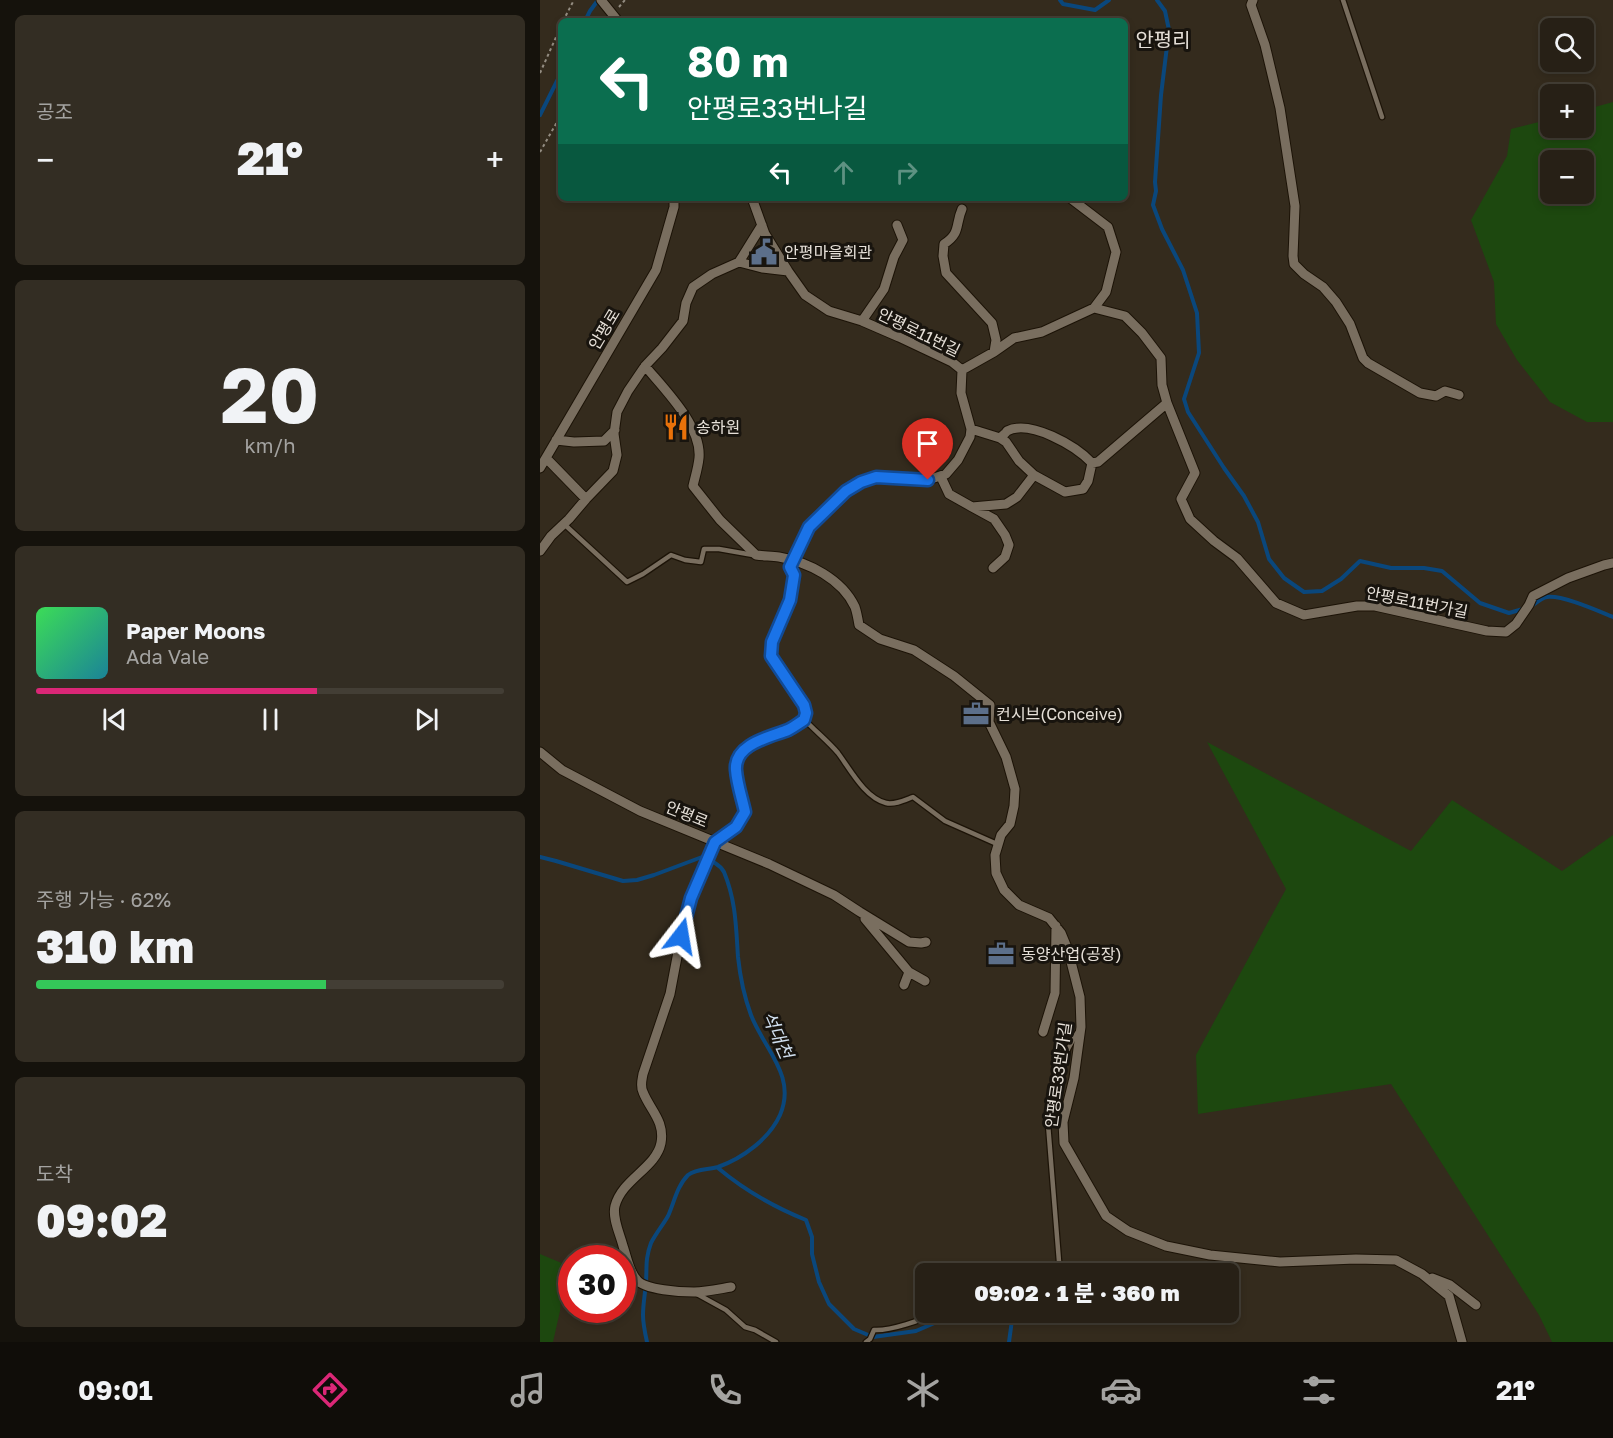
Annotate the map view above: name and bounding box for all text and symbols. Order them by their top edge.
map controls [1540,18,1594,204]
button: search [1540,18,1594,72]
district label: 안평리 [1135,27,1191,51]
text: 80 m [687,36,788,86]
icon: left [588,42,666,120]
button: + [1540,84,1594,138]
text: 안평로33번나길 [687,92,868,124]
text: 공조 [36,99,73,123]
text: 21° [237,131,303,185]
text: − [36,140,54,179]
text: + [486,140,504,179]
button: − [1540,150,1594,204]
icon: left [764,156,797,189]
icon: ahead [827,156,860,189]
icon: right [890,156,923,189]
public building icon: 안평마을회관 [749,237,779,267]
place label: 안평마을회관 [784,242,873,262]
street label: 안평로11번길 [875,303,963,361]
street label: 안평로 [584,305,624,353]
text: 20 [221,347,319,440]
restaurant icon: 송하원 [661,412,691,442]
place label: 송하원 [696,417,740,437]
pin [902,418,953,480]
icon: arrive [911,427,944,460]
text: km/h [245,433,295,457]
street label: 안평로11번가길 [1364,582,1470,622]
text: Paper Moons [126,617,265,644]
text: Ada Vale [126,644,209,668]
office icon: 컨시브(Conceive) [961,699,991,729]
icon: previous [98,703,131,736]
icon: pause [254,703,287,736]
icon: next [410,703,443,736]
place label: 컨시브(Conceive) [996,704,1123,724]
street label: 안평로 [663,796,711,832]
text: 주행 가능 · 62% [36,887,171,911]
position arrow [649,904,713,968]
text: 310 km [36,919,194,973]
office icon: 동양산업(공장) [986,939,1016,969]
place label: 동양산업(공장) [1021,944,1121,964]
water label: 석대천 [758,1007,799,1064]
street label: 안평로33번가길 [1041,1021,1075,1129]
text: 도착 [36,1161,73,1185]
text: 09:02 [36,1193,167,1247]
speed limit sign: 30 [558,1245,636,1323]
text: 09:02 · 1 분 · 360 m [974,1279,1180,1306]
icon: directions [309,1369,351,1411]
icon: music [507,1369,549,1411]
icon: phone [704,1369,746,1411]
icon: climate [902,1369,944,1411]
icon: car [1100,1369,1142,1411]
icon: filters [1298,1369,1340,1411]
text: 09:01 [78,1374,153,1406]
text: 21° [1496,1374,1535,1406]

